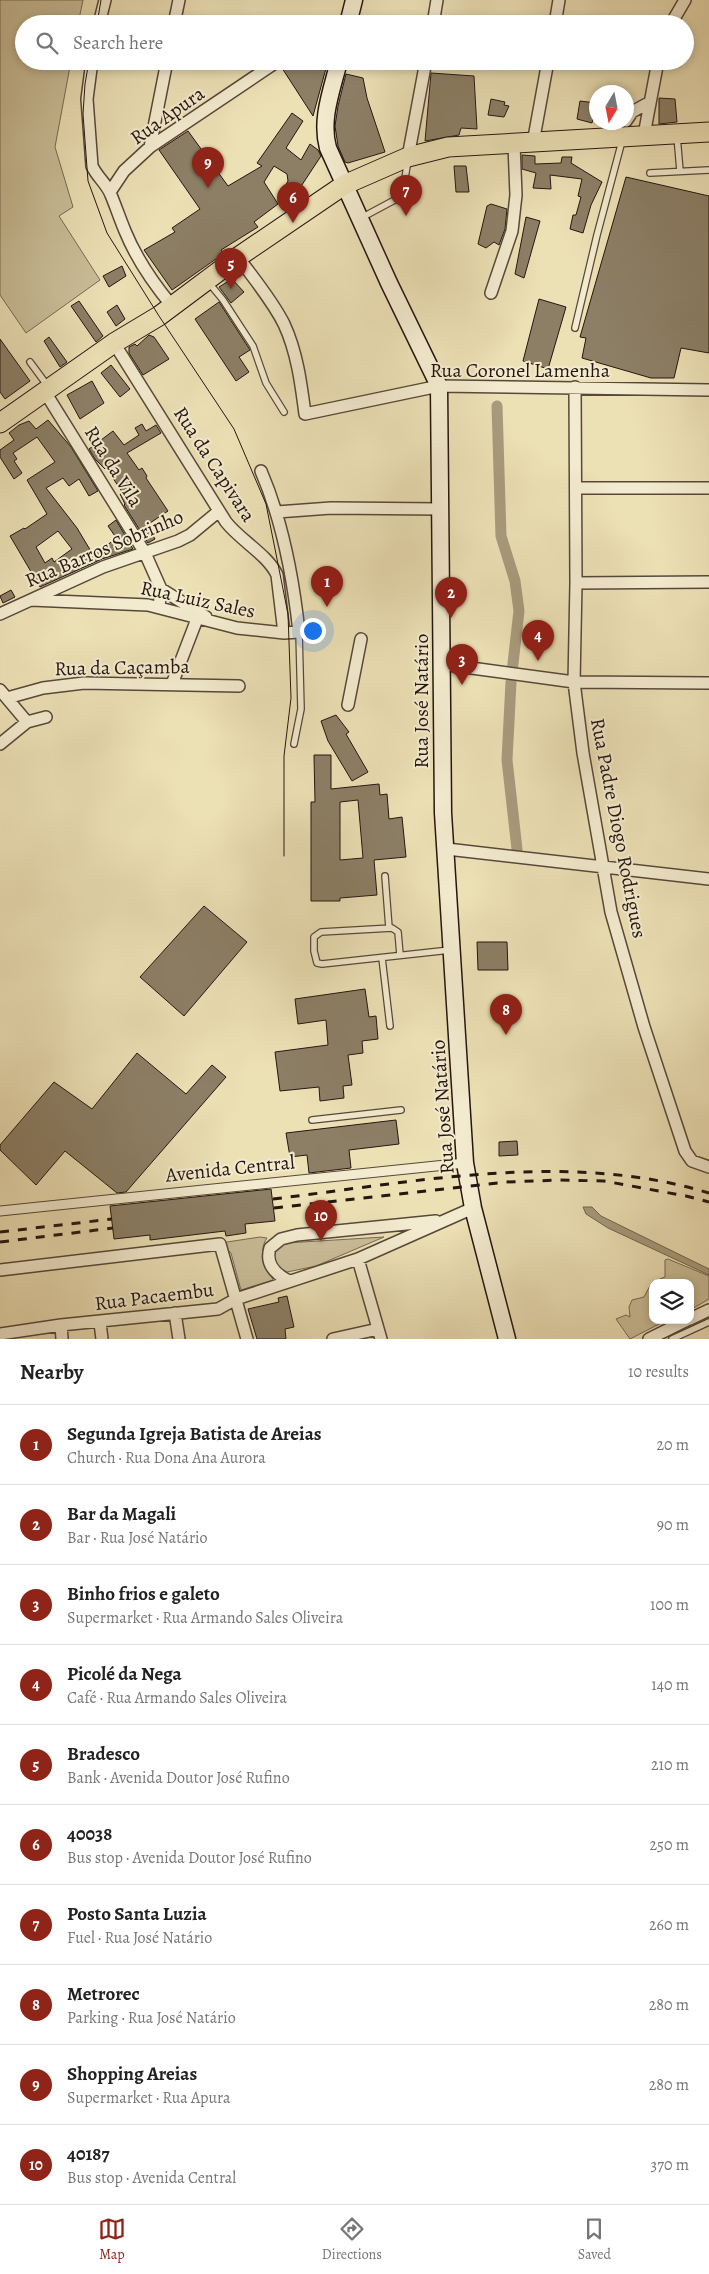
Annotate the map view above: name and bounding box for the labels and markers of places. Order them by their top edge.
pin: 9 [192,147,224,188]
pin: 7 [390,175,422,216]
pin: 6 [277,182,309,223]
pin: 5 [215,248,247,289]
pin: 1 [311,566,343,607]
pin: 2 [435,577,467,618]
pin: 4 [522,620,554,661]
pin: 3 [446,644,478,685]
pin: 8 [490,994,522,1035]
pin: 10 [305,1200,337,1241]

